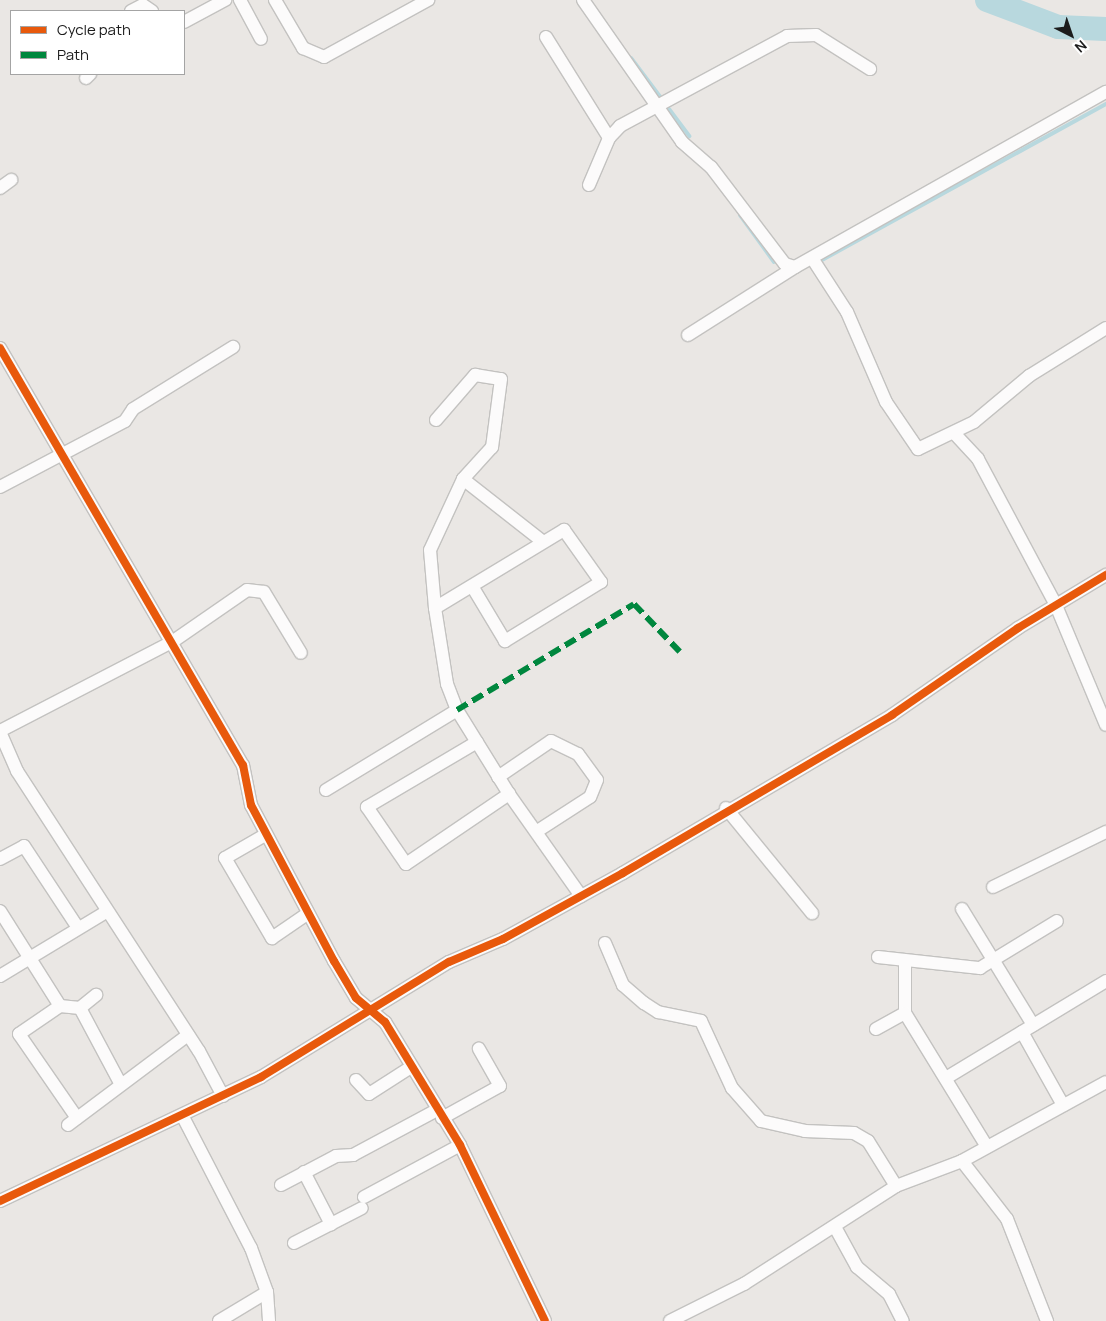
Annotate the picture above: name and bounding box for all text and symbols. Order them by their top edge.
legend [10,10,185,75]
north arrow [1046,10,1096,60]
text: Cycle path [57,19,131,40]
text: N [1071,36,1091,57]
text: Path [57,44,89,65]

